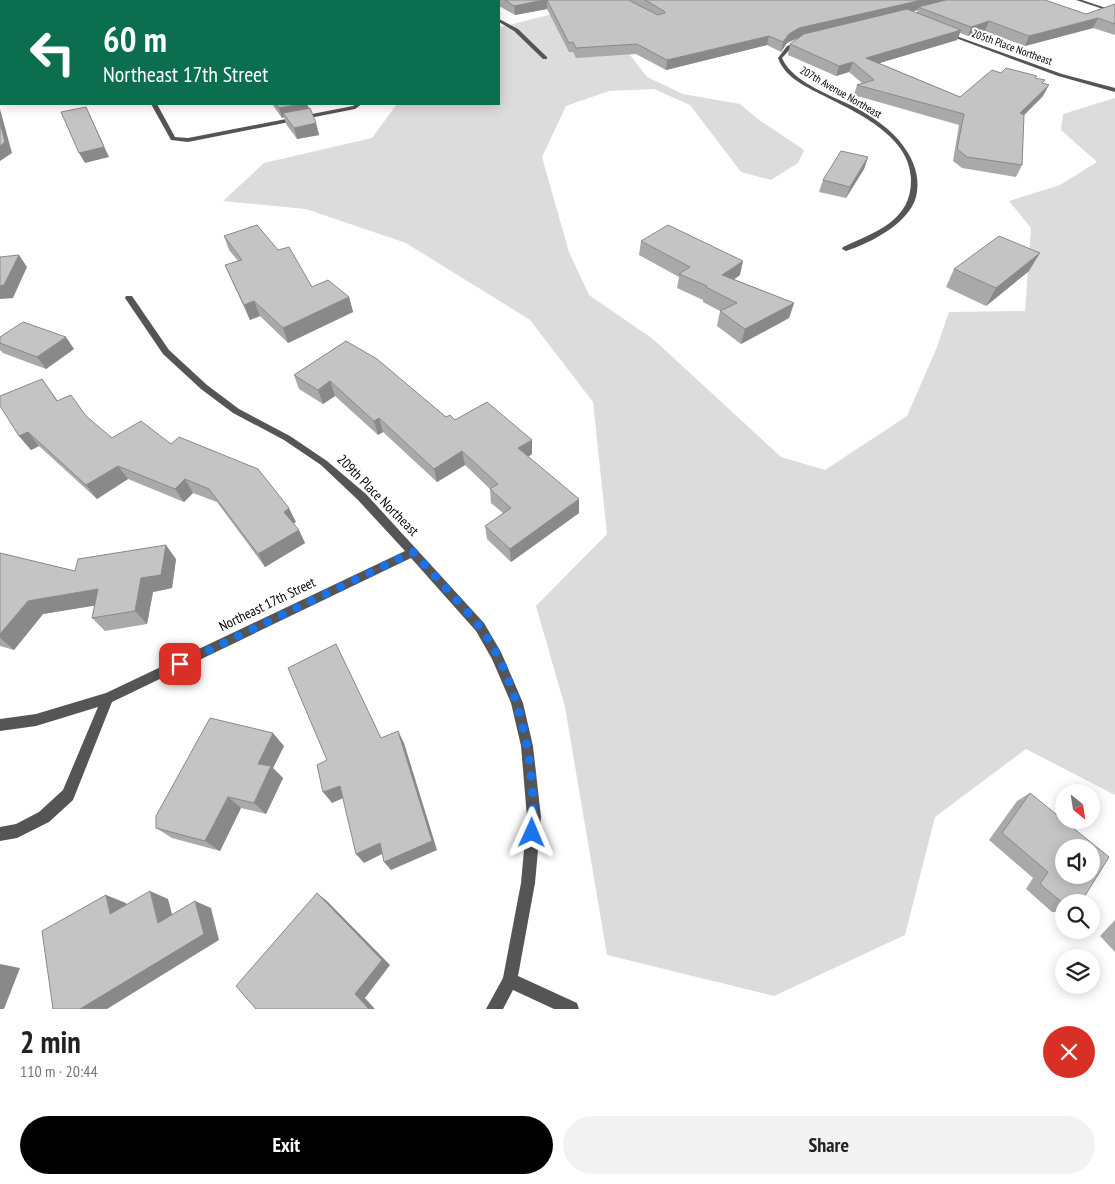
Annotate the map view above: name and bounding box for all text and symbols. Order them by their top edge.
text: 60 m [103,16,167,62]
icon: left [20,20,85,85]
street label: 205th Place Northeast [970,26,1054,68]
text: Northeast 17th Street [103,60,268,88]
street label: 207th Avenue Northeast [798,63,884,121]
street label: 209th Place Northeast [333,450,423,540]
street label: Northeast 17th Street [216,573,318,635]
pin [159,643,201,685]
icon: arrive [166,650,194,678]
north arrow [1055,784,1100,829]
map controls [1055,784,1100,994]
position arrow [505,806,557,858]
button: sound [1055,839,1100,884]
button: search [1055,894,1100,939]
button: layers [1055,949,1100,994]
text: 2 min [20,1022,81,1061]
button: close [1043,1026,1095,1078]
text: 110 m · 20:44 [20,1061,98,1081]
button: Exit [20,1116,553,1174]
button: Share [563,1116,1095,1174]

